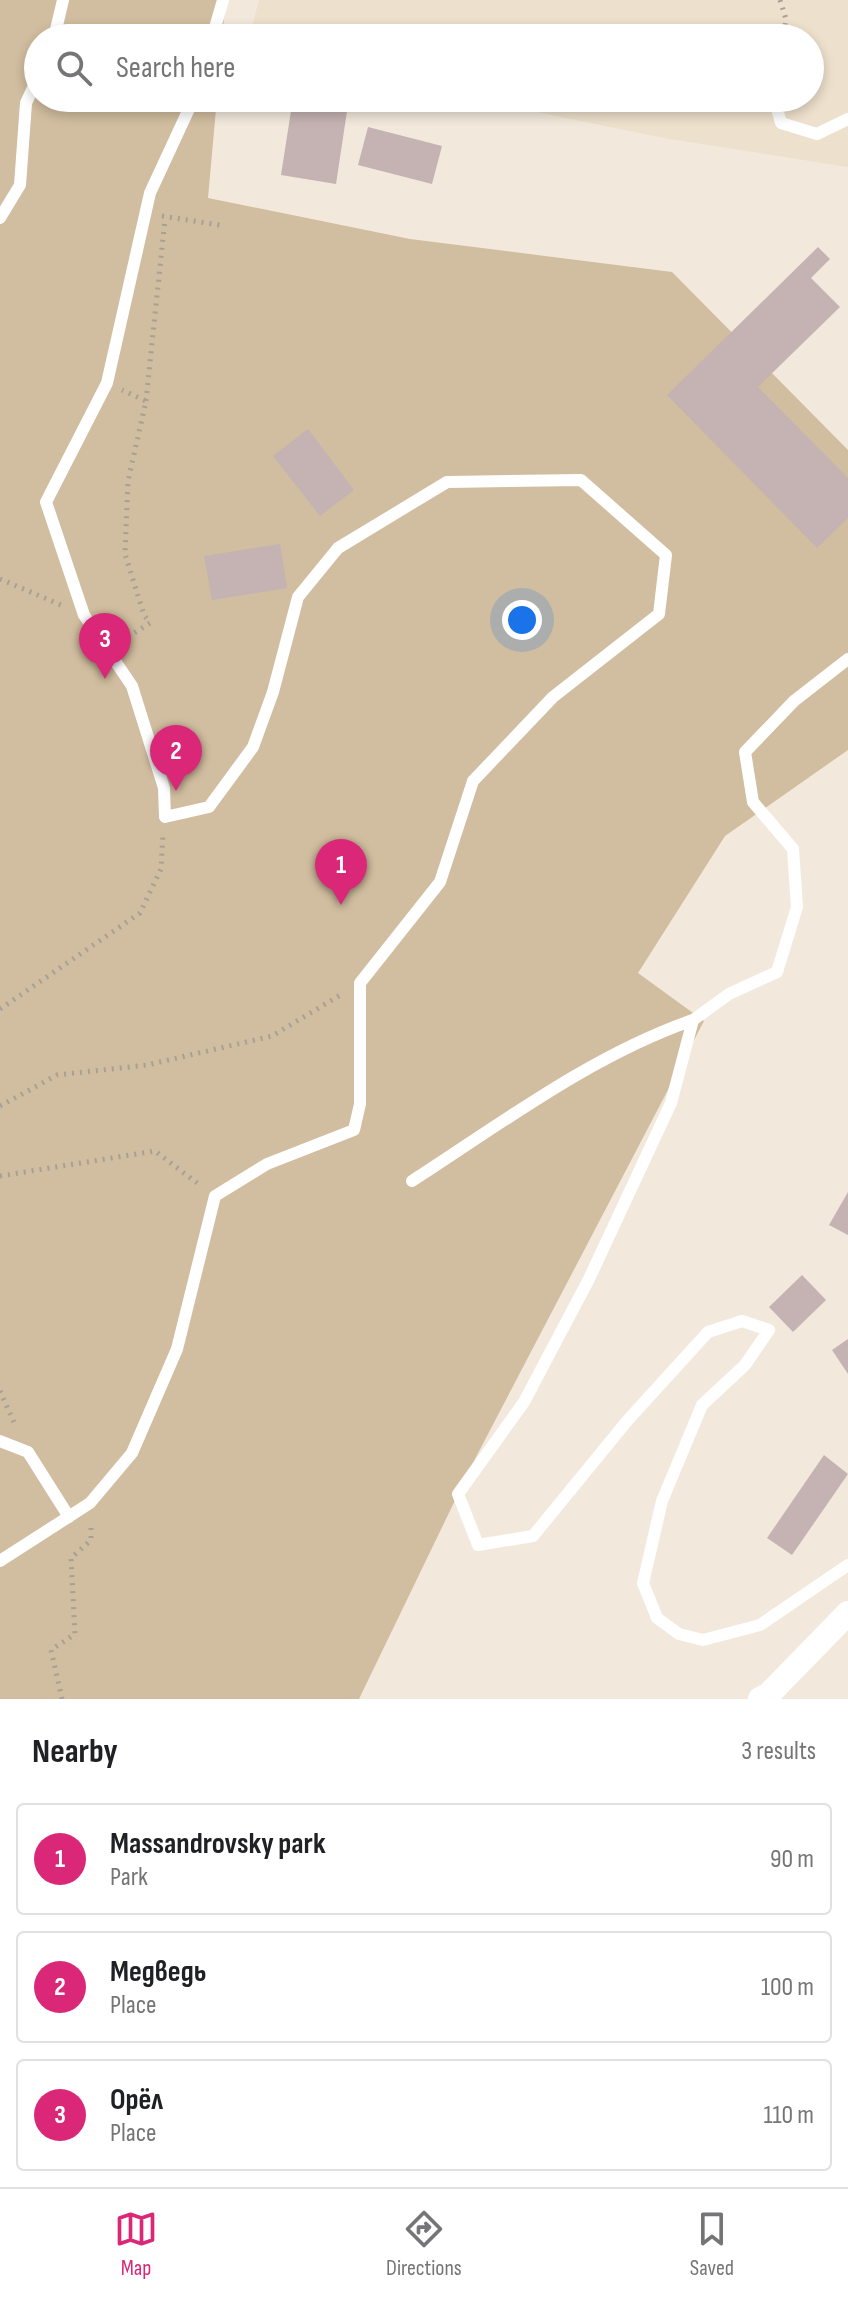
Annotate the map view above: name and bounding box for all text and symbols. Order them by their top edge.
search box [24,24,824,112]
icon: search [52,46,96,90]
text: Search here [116,50,235,86]
your location [502,600,542,640]
pin: 3 [79,613,131,679]
pin: 2 [150,725,202,791]
pin: 1 [315,839,367,905]
text: Nearby [32,1731,118,1772]
text: 3 results [741,1736,816,1767]
text: Massandrovsky park [110,1826,326,1862]
text: 1 [55,1844,65,1875]
text: 90 m [770,1844,814,1875]
text: Park [110,1862,148,1893]
text: Медведь [110,1954,206,1990]
text: 2 [54,1972,66,2003]
text: 100 m [761,1972,814,2003]
text: Place [110,1990,157,2021]
text: Орёл [110,2082,163,2118]
text: 3 [54,2100,66,2131]
text: 110 m [763,2100,814,2131]
text: Place [110,2118,157,2149]
tab: Map [114,2207,158,2282]
tab: Directions [386,2207,462,2282]
tab: Saved [690,2207,734,2282]

